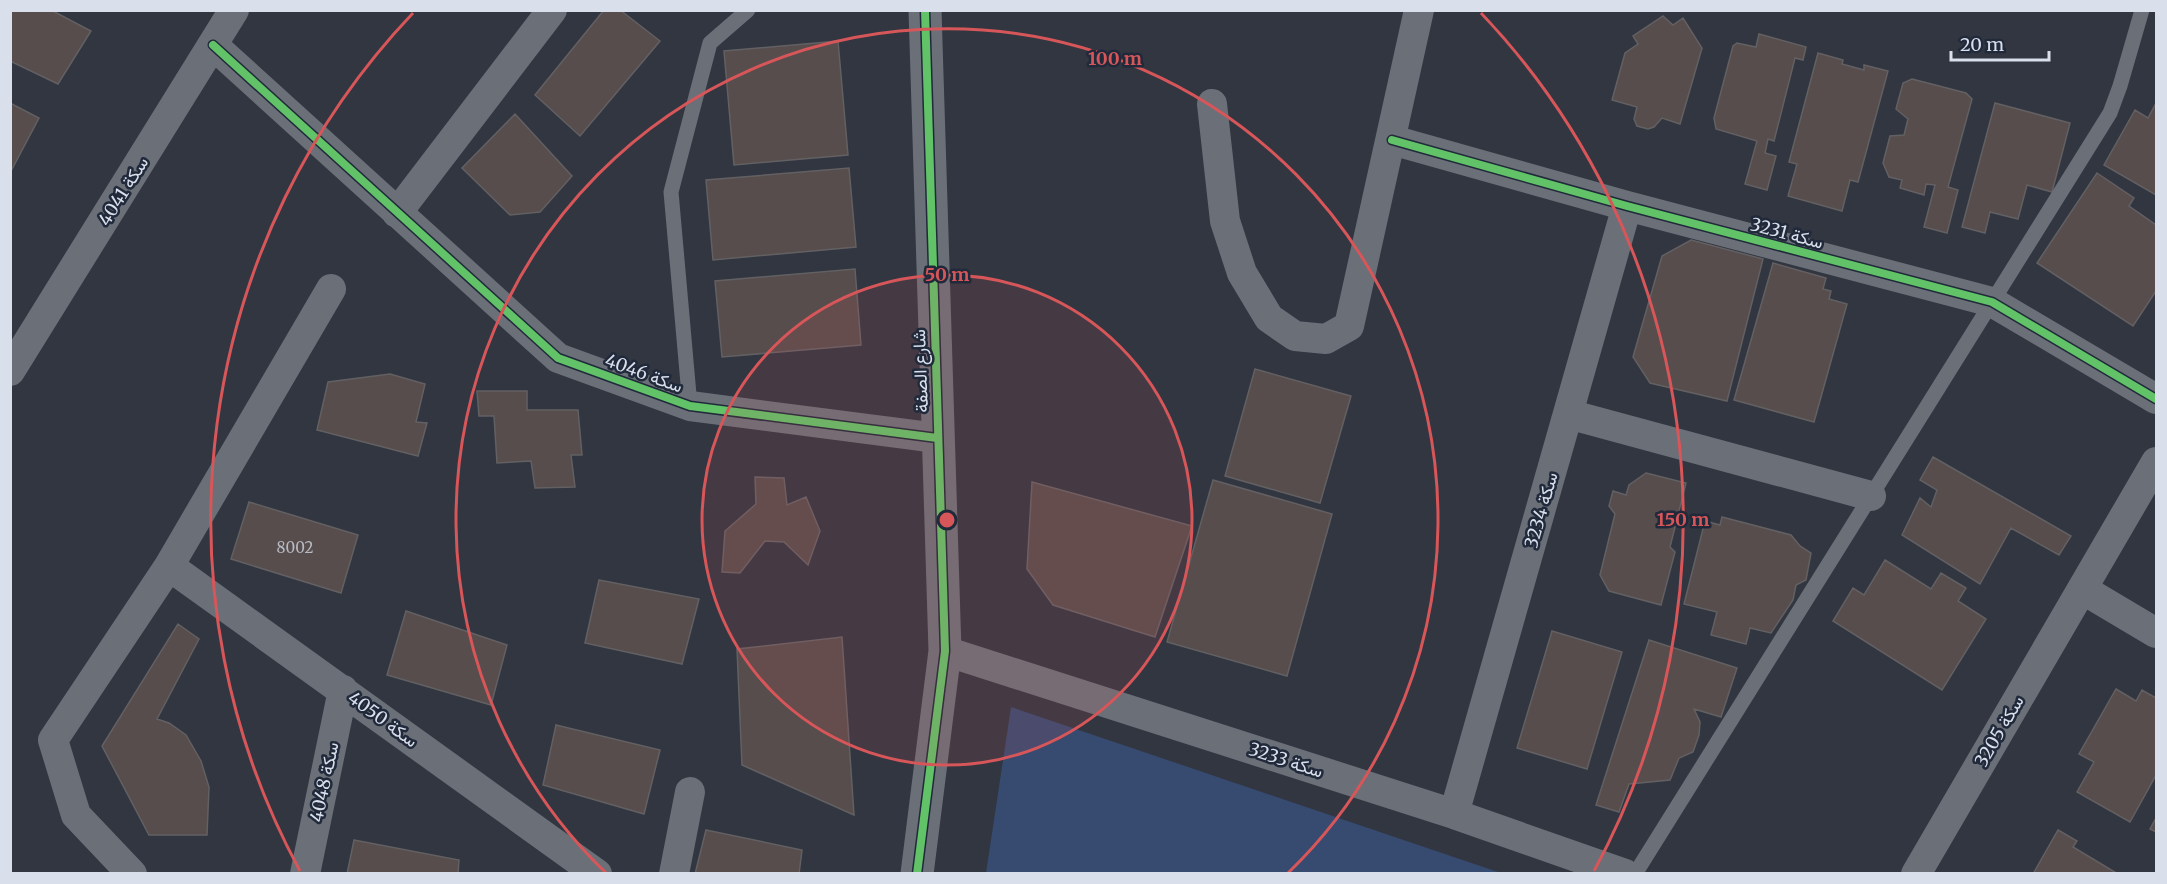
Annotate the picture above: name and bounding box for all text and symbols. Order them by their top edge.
scale bar [1951,24,2048,62]
text: 20 m [1960,33,2004,56]
text: 100 m [1088,47,1142,70]
street label: سكة 4041 [93,152,153,230]
street label: سكة 3231 [1748,212,1826,254]
text: 50 m [925,263,969,286]
street label: شارع الصفة [907,329,934,413]
street label: سكة 4046 [602,348,686,398]
street label: سكة 3234 [1519,469,1563,551]
text: 150 m [1657,508,1709,531]
centre of rings [937,510,957,530]
house number: 8002 [277,538,313,557]
street label: سكة 4050 [344,686,422,752]
street label: سكة 3205 [1969,691,2029,771]
street label: سكة 3233 [1246,737,1326,783]
street label: سكة 4048 [304,740,344,824]

